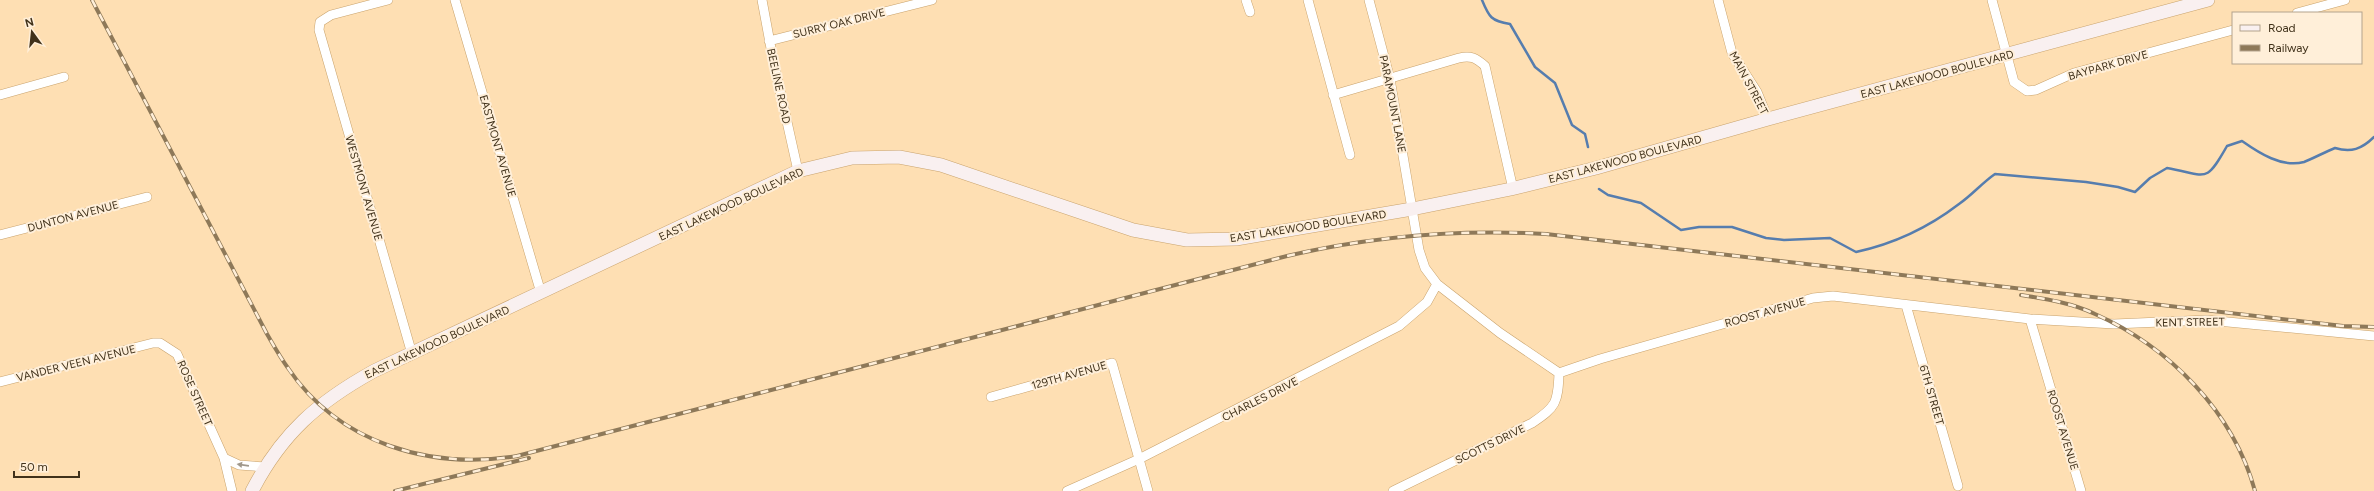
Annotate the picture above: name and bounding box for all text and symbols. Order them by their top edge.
street label: SURRY OAK DRIVE [792,6,887,41]
north arrow [12,12,52,52]
legend [2232,12,2362,64]
text: N [24,15,35,30]
text: Road [2268,21,2296,35]
text: Railway [2268,41,2309,55]
street label: BEELINE ROAD [764,47,793,125]
street label: EAST LAKEWOOD BOULEVARD [1859,48,2016,101]
street label: BAYPARK DRIVE [2067,48,2150,83]
street label: MAIN STREET [1726,49,1771,117]
street label: PARAMOUNT LANE [1377,54,1408,154]
street label: EASTMONT AVENUE [477,93,518,199]
street label: EAST LAKEWOOD BOULEVARD [1547,133,1704,186]
street label: WESTMONT AVENUE [342,134,385,242]
street label: EAST LAKEWOOD BOULEVARD [657,165,806,244]
street label: DUNTON AVENUE [26,198,120,235]
street label: EAST LAKEWOOD BOULEVARD [1229,208,1388,245]
street label: ROOST AVENUE [1723,295,1807,330]
street label: EAST LAKEWOOD BOULEVARD [363,303,512,382]
street label: KENT STREET [2155,315,2225,330]
street label: VANDER VEEN AVENUE [15,342,137,385]
street label: ROSE STREET [174,358,215,428]
street label: 129TH AVENUE [1030,358,1108,392]
street label: 6TH STREET [1917,364,1946,427]
street label: CHARLES DRIVE [1220,375,1301,424]
street label: ROOST AVENUE [2044,388,2081,472]
street label: SCOTTS DRIVE [1453,422,1527,467]
scale bar [14,453,79,479]
text: 50 m [20,460,48,474]
one-way arrow [237,462,249,468]

